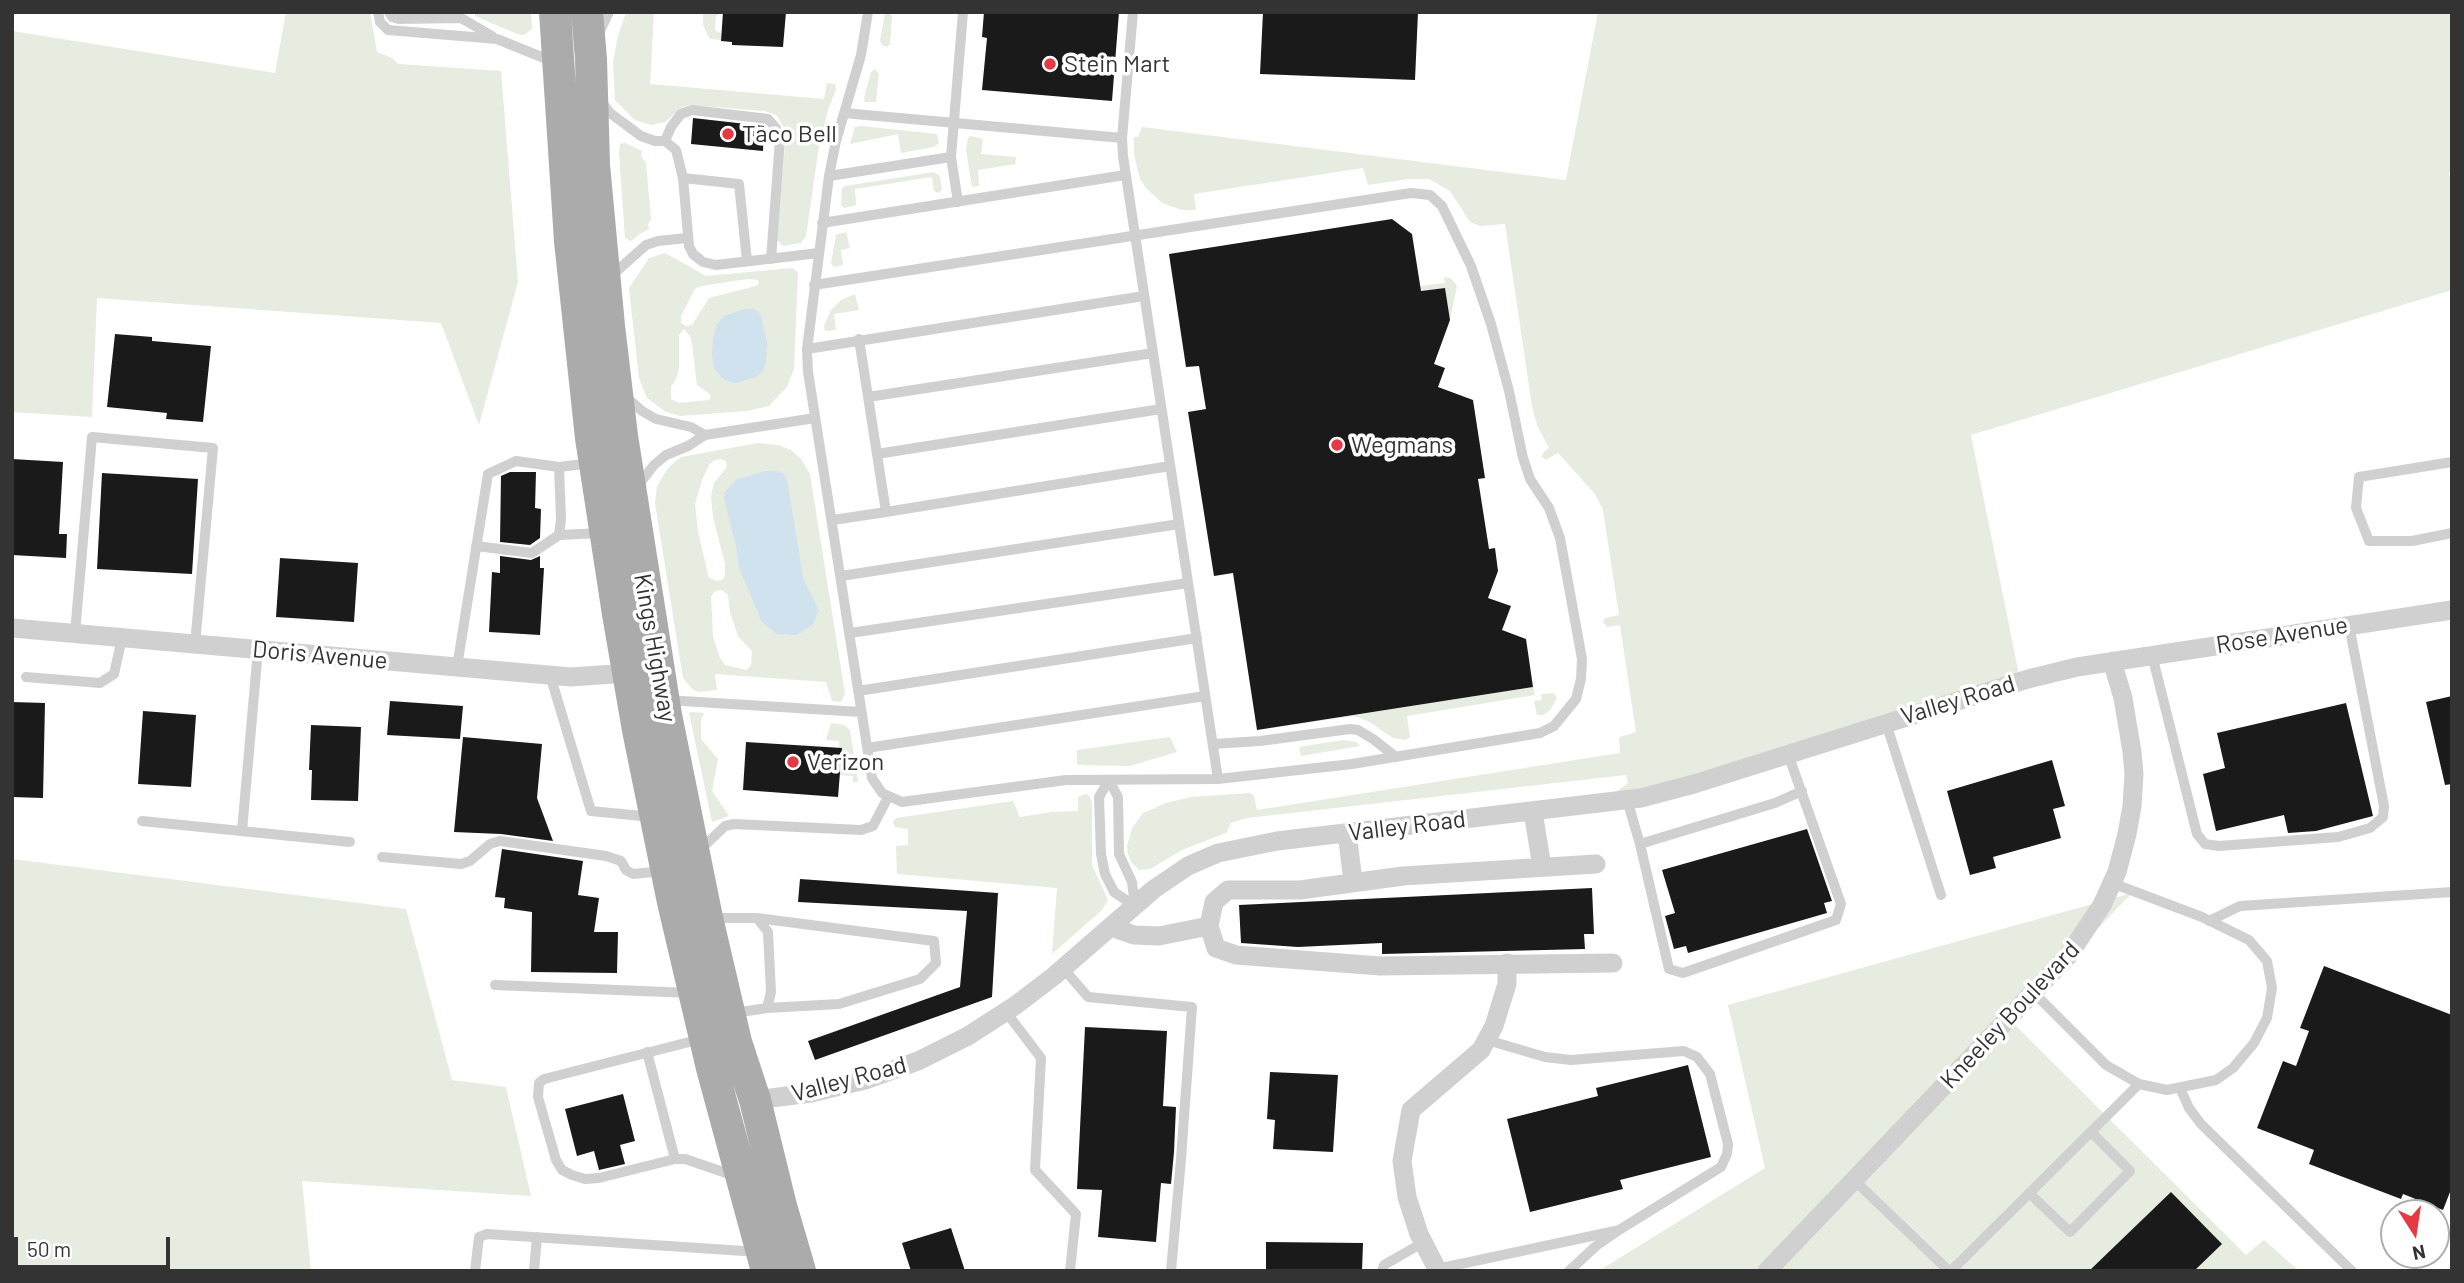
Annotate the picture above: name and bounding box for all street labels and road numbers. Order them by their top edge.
street label: Kings Highway [628,571,682,725]
street label: Rose Avenue [2214,610,2350,660]
street label: Doris Avenue [251,635,389,675]
street label: Valley Road [1898,669,2018,731]
street label: Valley Road [1347,805,1467,847]
street label: Kneeley Boulevard [1934,935,2086,1095]
street label: Valley Road [788,1050,910,1108]

